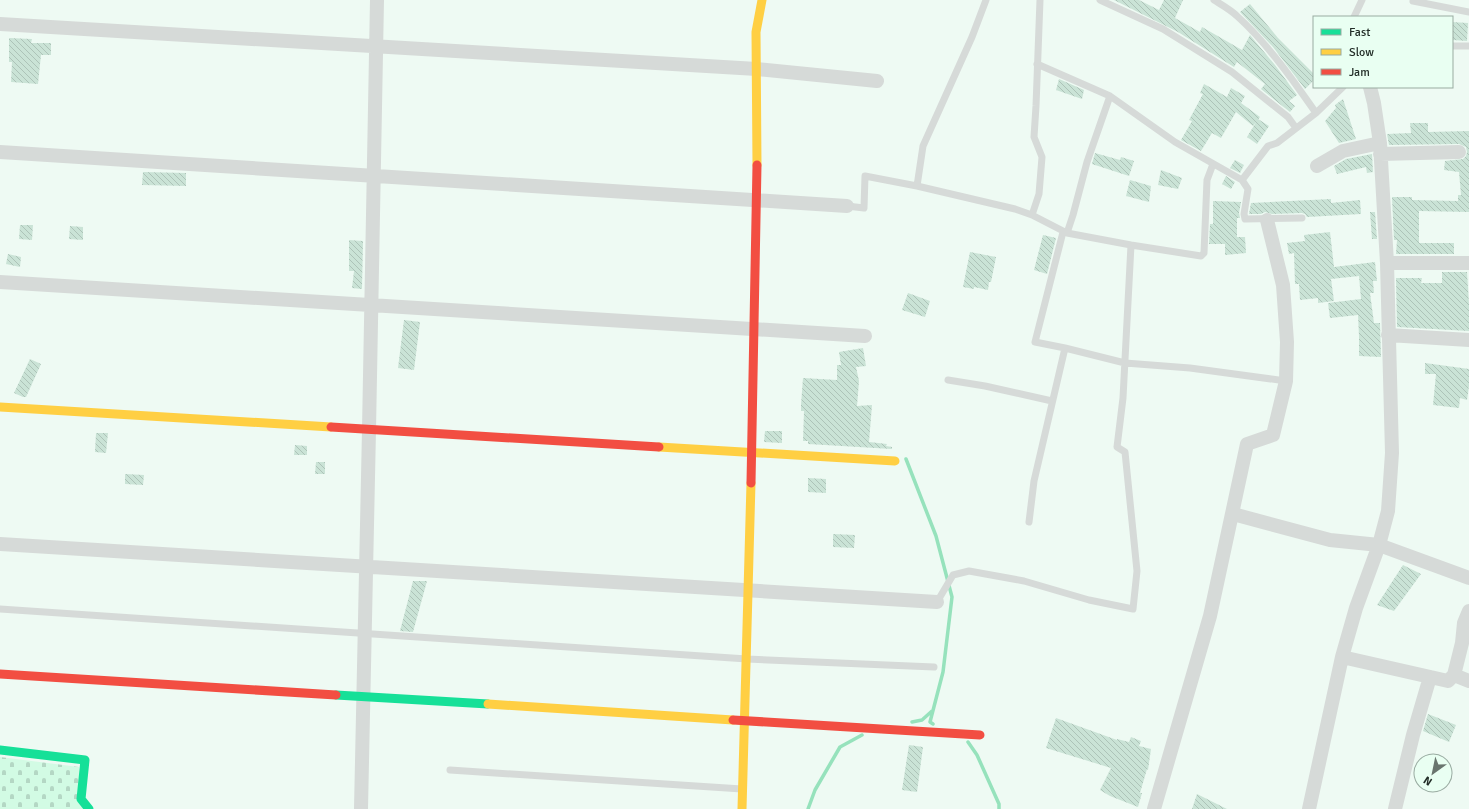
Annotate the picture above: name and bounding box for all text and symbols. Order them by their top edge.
legend [1313,16,1453,88]
text: Fast [1349,25,1370,40]
text: Slow [1349,45,1374,60]
text: Jam [1349,65,1370,80]
north arrow [1413,753,1453,793]
text: N [1421,773,1435,789]

